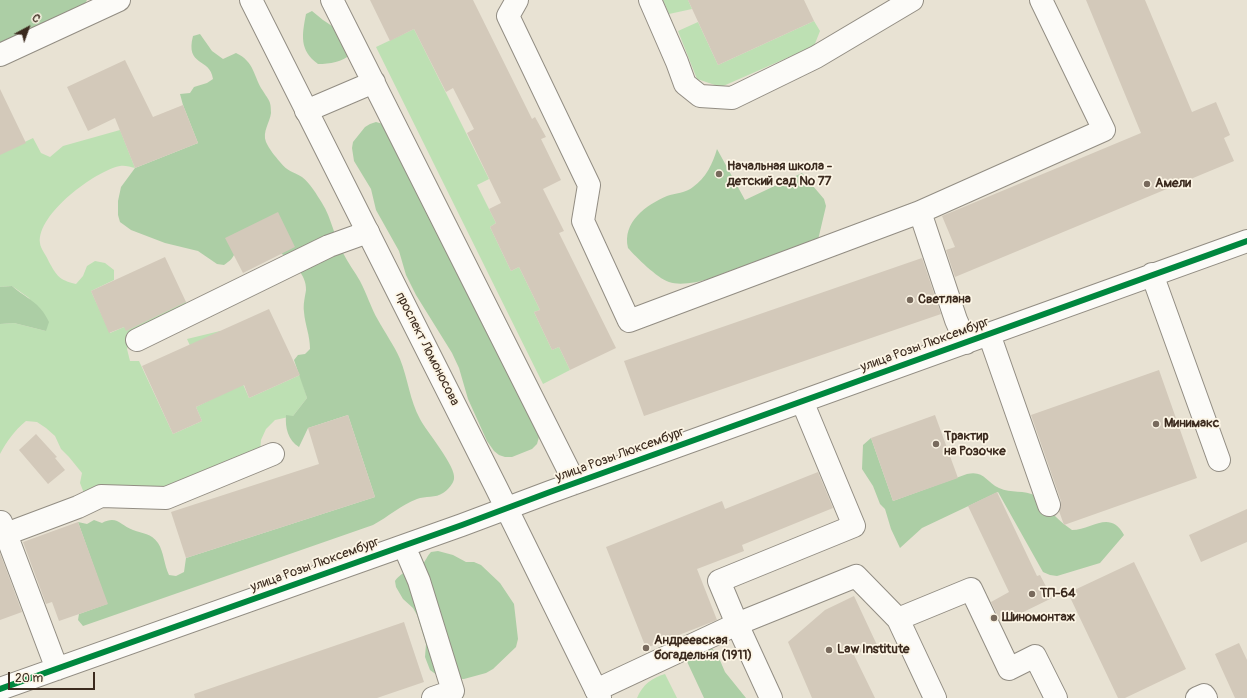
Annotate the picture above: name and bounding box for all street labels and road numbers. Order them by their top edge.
street label: проспект Ломоносова [392,290,462,408]
street label: улица Розы Люксембург [858,314,992,376]
street label: улица Розы Люксембург [553,424,687,486]
street label: улица Розы Люксембург [248,534,382,596]

